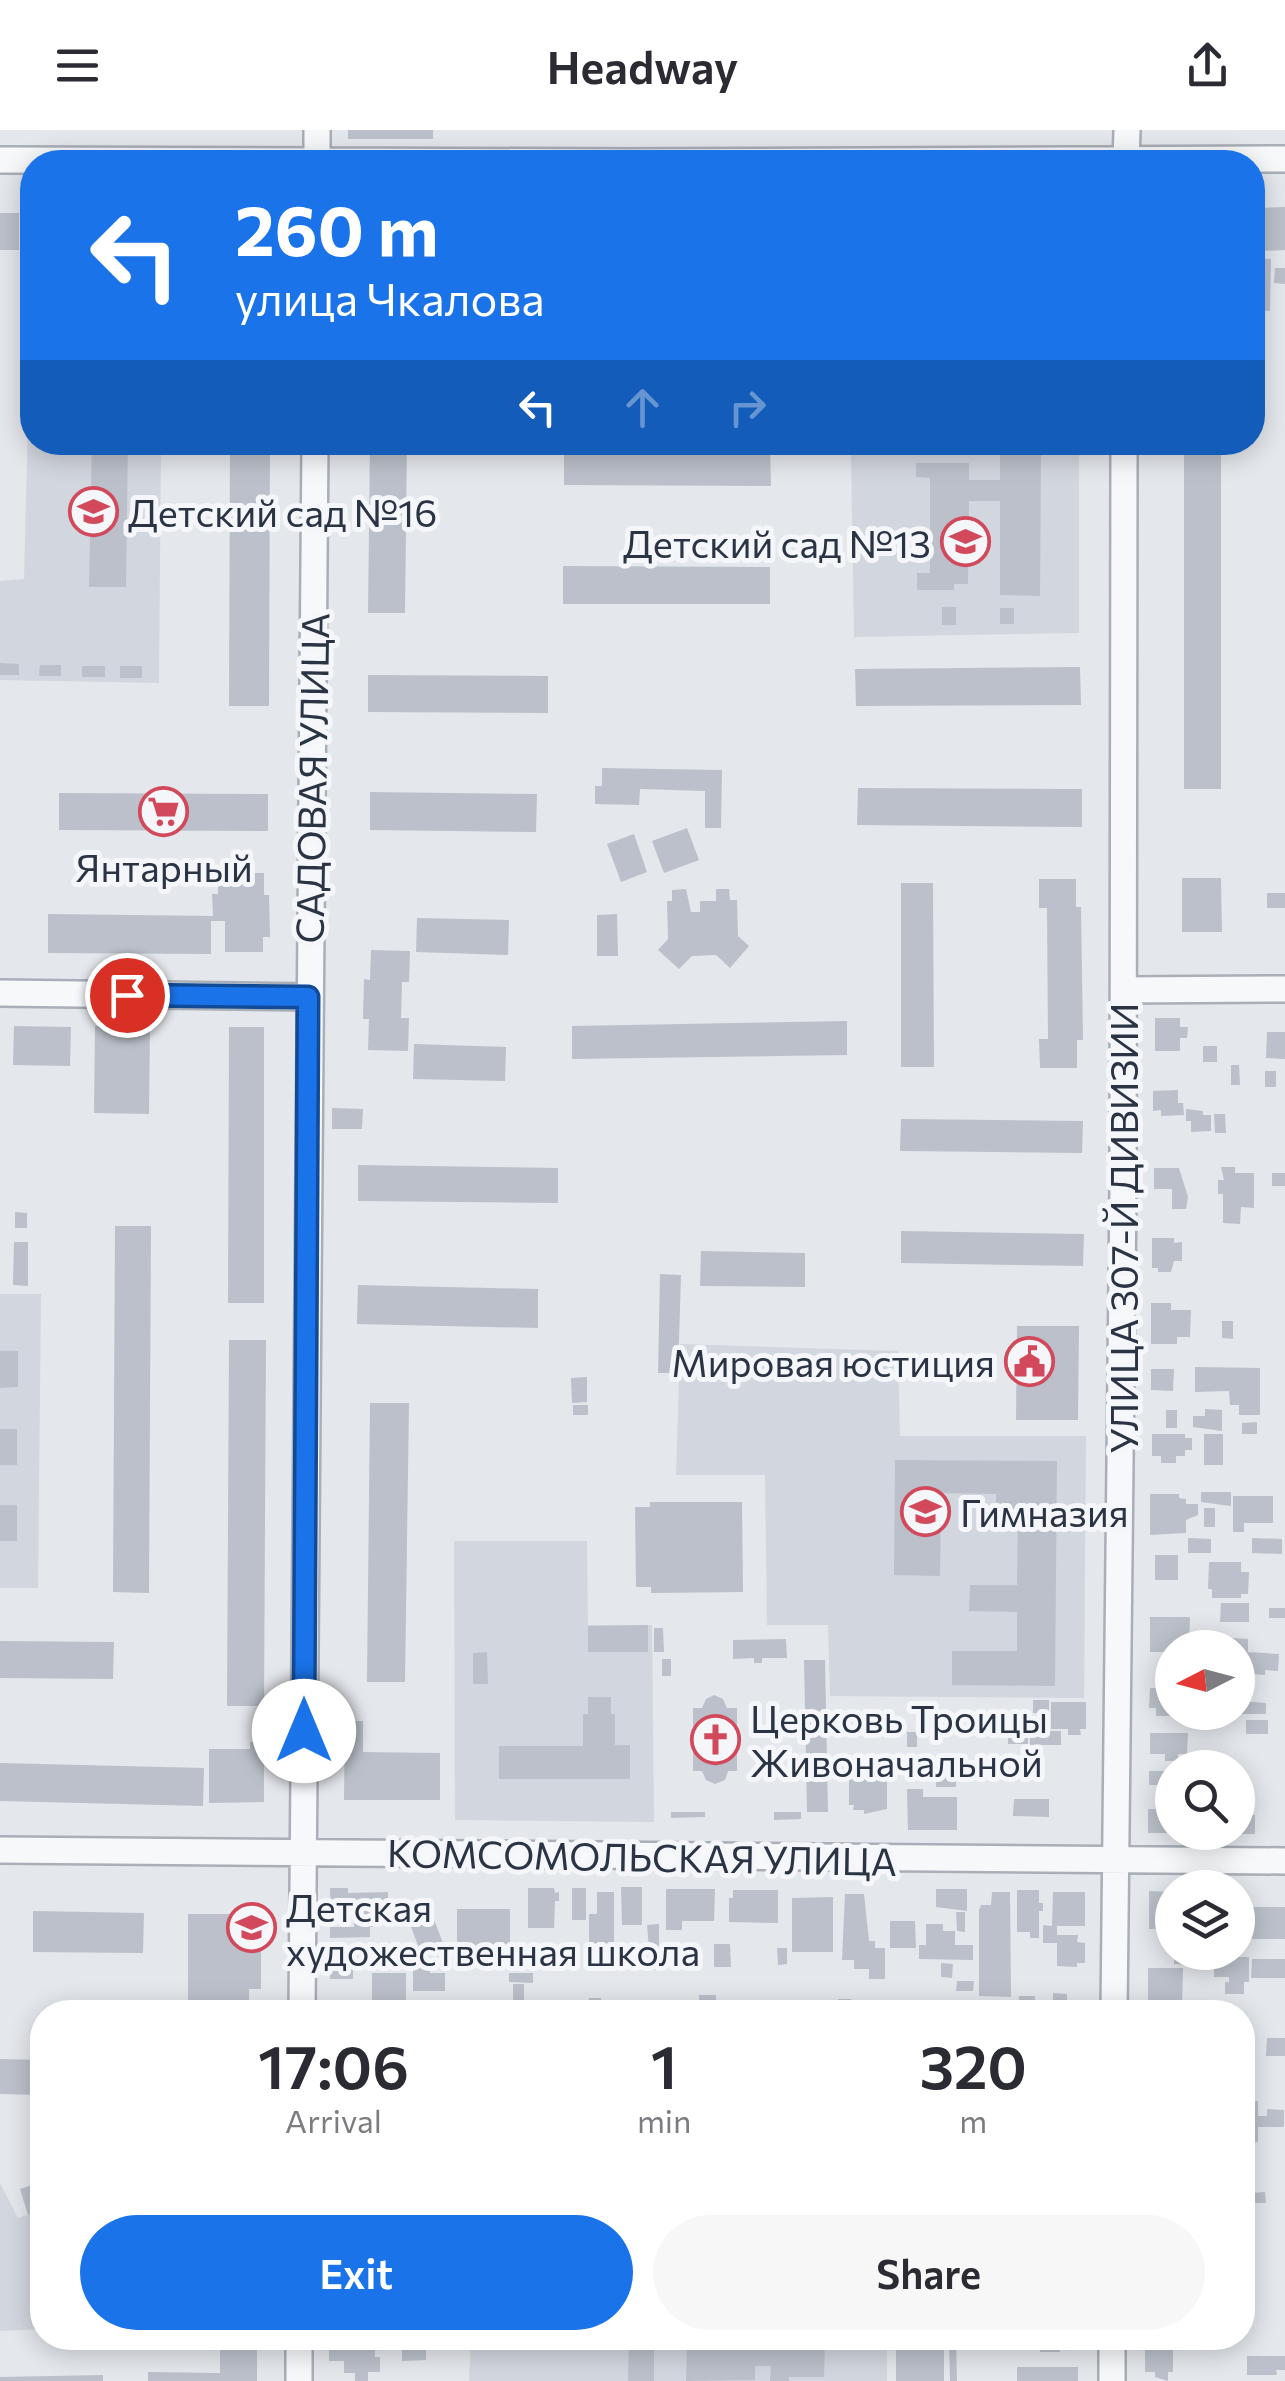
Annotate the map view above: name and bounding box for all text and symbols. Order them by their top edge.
icon: menu [50,38,105,93]
text: Headway [547,38,738,93]
icon: share [1180,38,1235,93]
text: 260 m [235,185,439,270]
icon: left [70,190,200,320]
text: улица Чкалова [235,270,545,325]
icon: left [510,380,565,435]
icon: ahead [615,380,670,435]
icon: right [720,380,775,435]
school or university icon: Детский сад №16 [67,485,119,537]
place label: Детский сад №16 [128,488,437,535]
school or university icon: Детский сад №13 [940,516,992,568]
place label: Детский сад №13 [623,519,931,566]
street label: САДОВАЯ УЛИЦА [285,612,337,944]
supermarket icon: Янтарный [138,786,190,838]
place label: Янтарный [75,843,253,890]
pin [85,953,170,1038]
icon: arrive [100,968,155,1023]
street label: УЛИЦА 307-Й ДИВИЗИИ [1099,1003,1146,1454]
public building icon: Мировая юстиция [1004,1335,1056,1387]
place label: Мировая юстиция [671,1338,995,1385]
school or university icon: Гимназия [899,1485,951,1537]
place label: Гимназия [960,1488,1129,1535]
north arrow [1155,1630,1255,1730]
map controls [1155,1630,1255,1970]
position arrow [252,1679,356,1783]
place label: Церковь Троицы Живоначальной [750,1694,1048,1785]
church icon: Церковь Троицы Живоначальной [689,1713,741,1765]
button: search [1155,1750,1255,1850]
street label: КОМСОМОЛЬСКАЯ УЛИЦА [387,1828,897,1884]
button: layers [1155,1870,1255,1970]
place label: Детская художественная школа [286,1883,700,1974]
school or university icon: Детская художественная школа [225,1902,277,1954]
text: 17:06 [258,2028,409,2101]
text: 1 [651,2028,678,2101]
text: 320 [919,2028,1027,2101]
text: Arrival [285,2100,382,2140]
text: min [637,2100,691,2140]
text: m [959,2100,987,2140]
button: Exit [80,2215,633,2330]
button: Share [653,2215,1205,2330]

